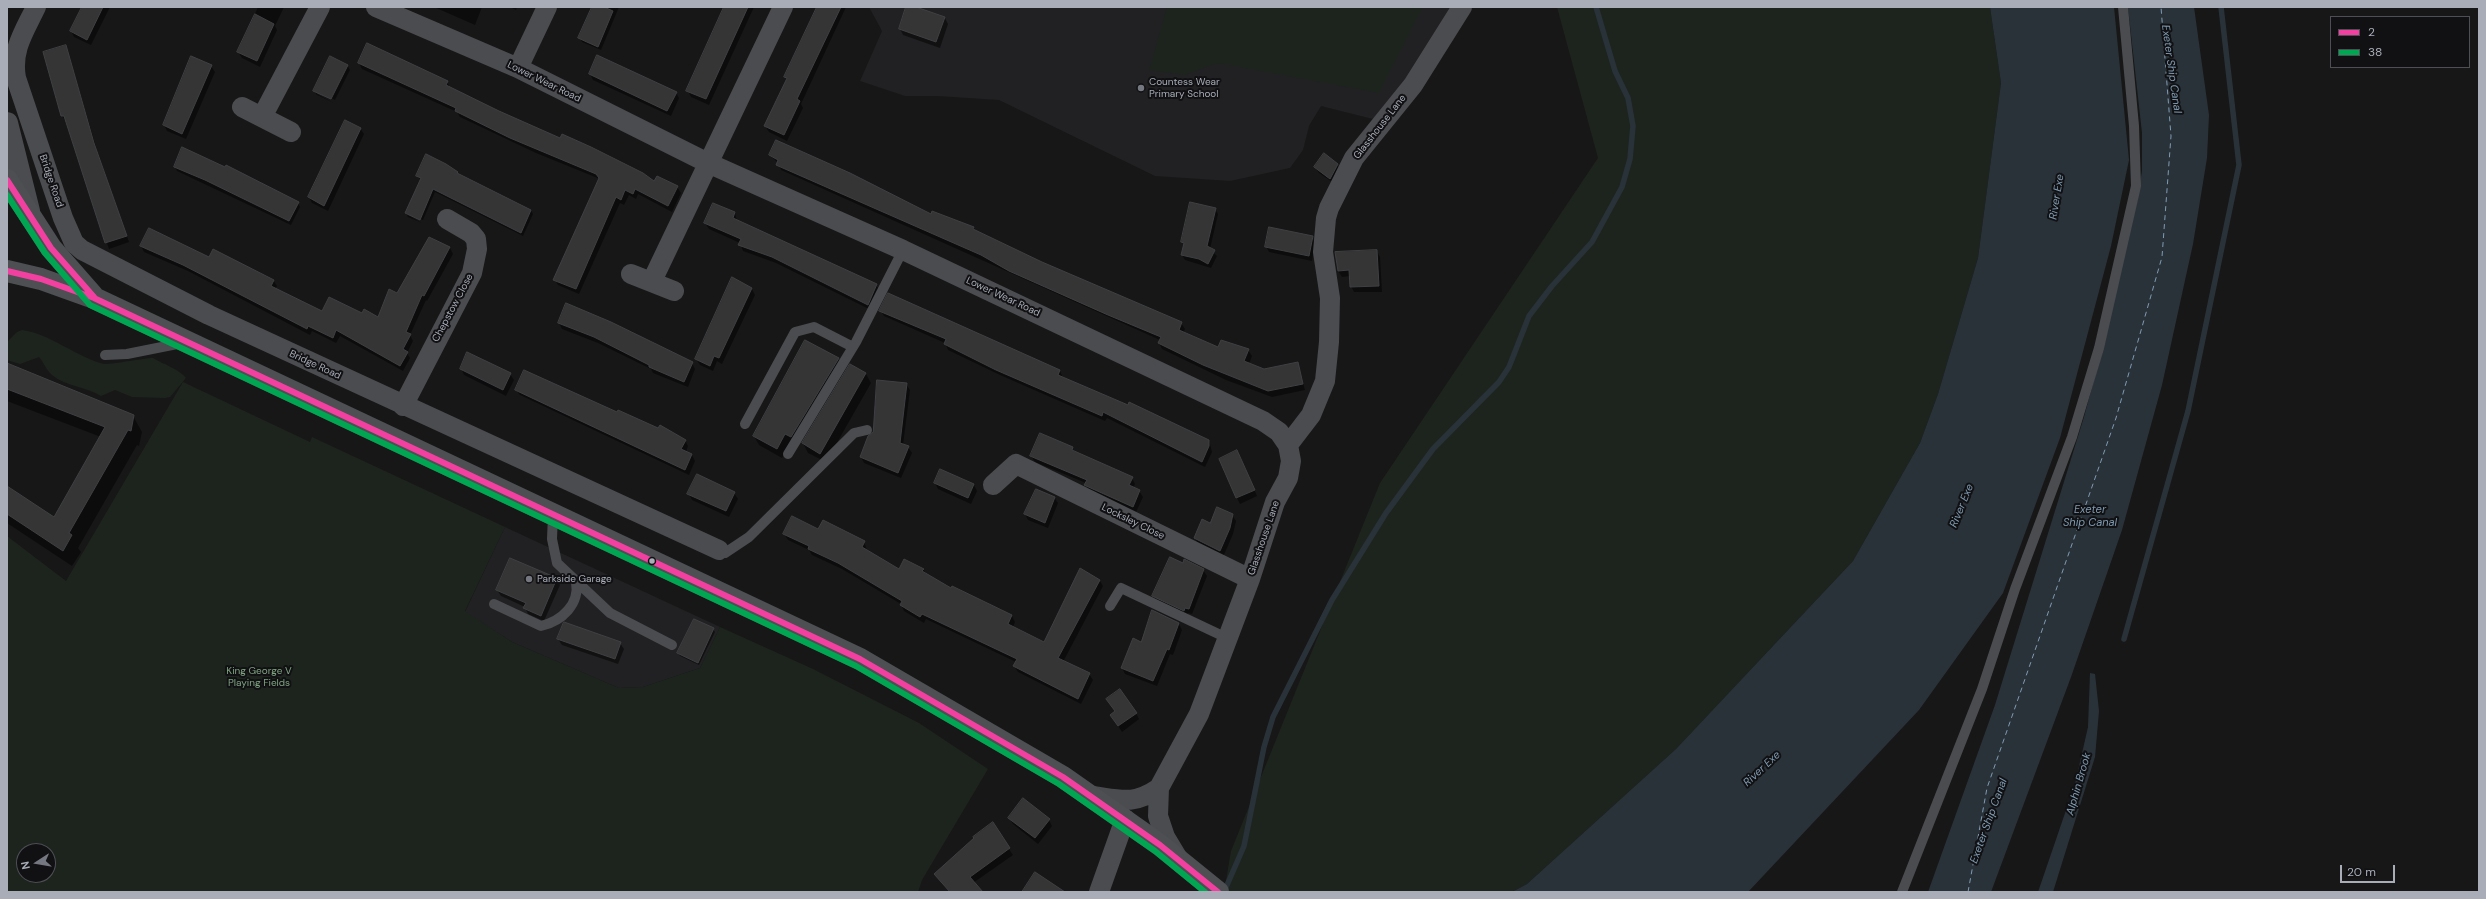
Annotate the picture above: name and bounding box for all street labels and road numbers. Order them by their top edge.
street label: Lower Wear Road [505,59,583,105]
street label: Glasshouse Lane [1351,92,1409,162]
street label: Bridge Road [36,153,66,209]
street label: Chepstow Close [430,272,476,344]
street label: Lower Wear Road [964,275,1042,319]
street label: Bridge Road [287,348,343,382]
street label: Glasshouse Lane [1246,499,1282,577]
street label: Locksley Close [1100,502,1166,542]

